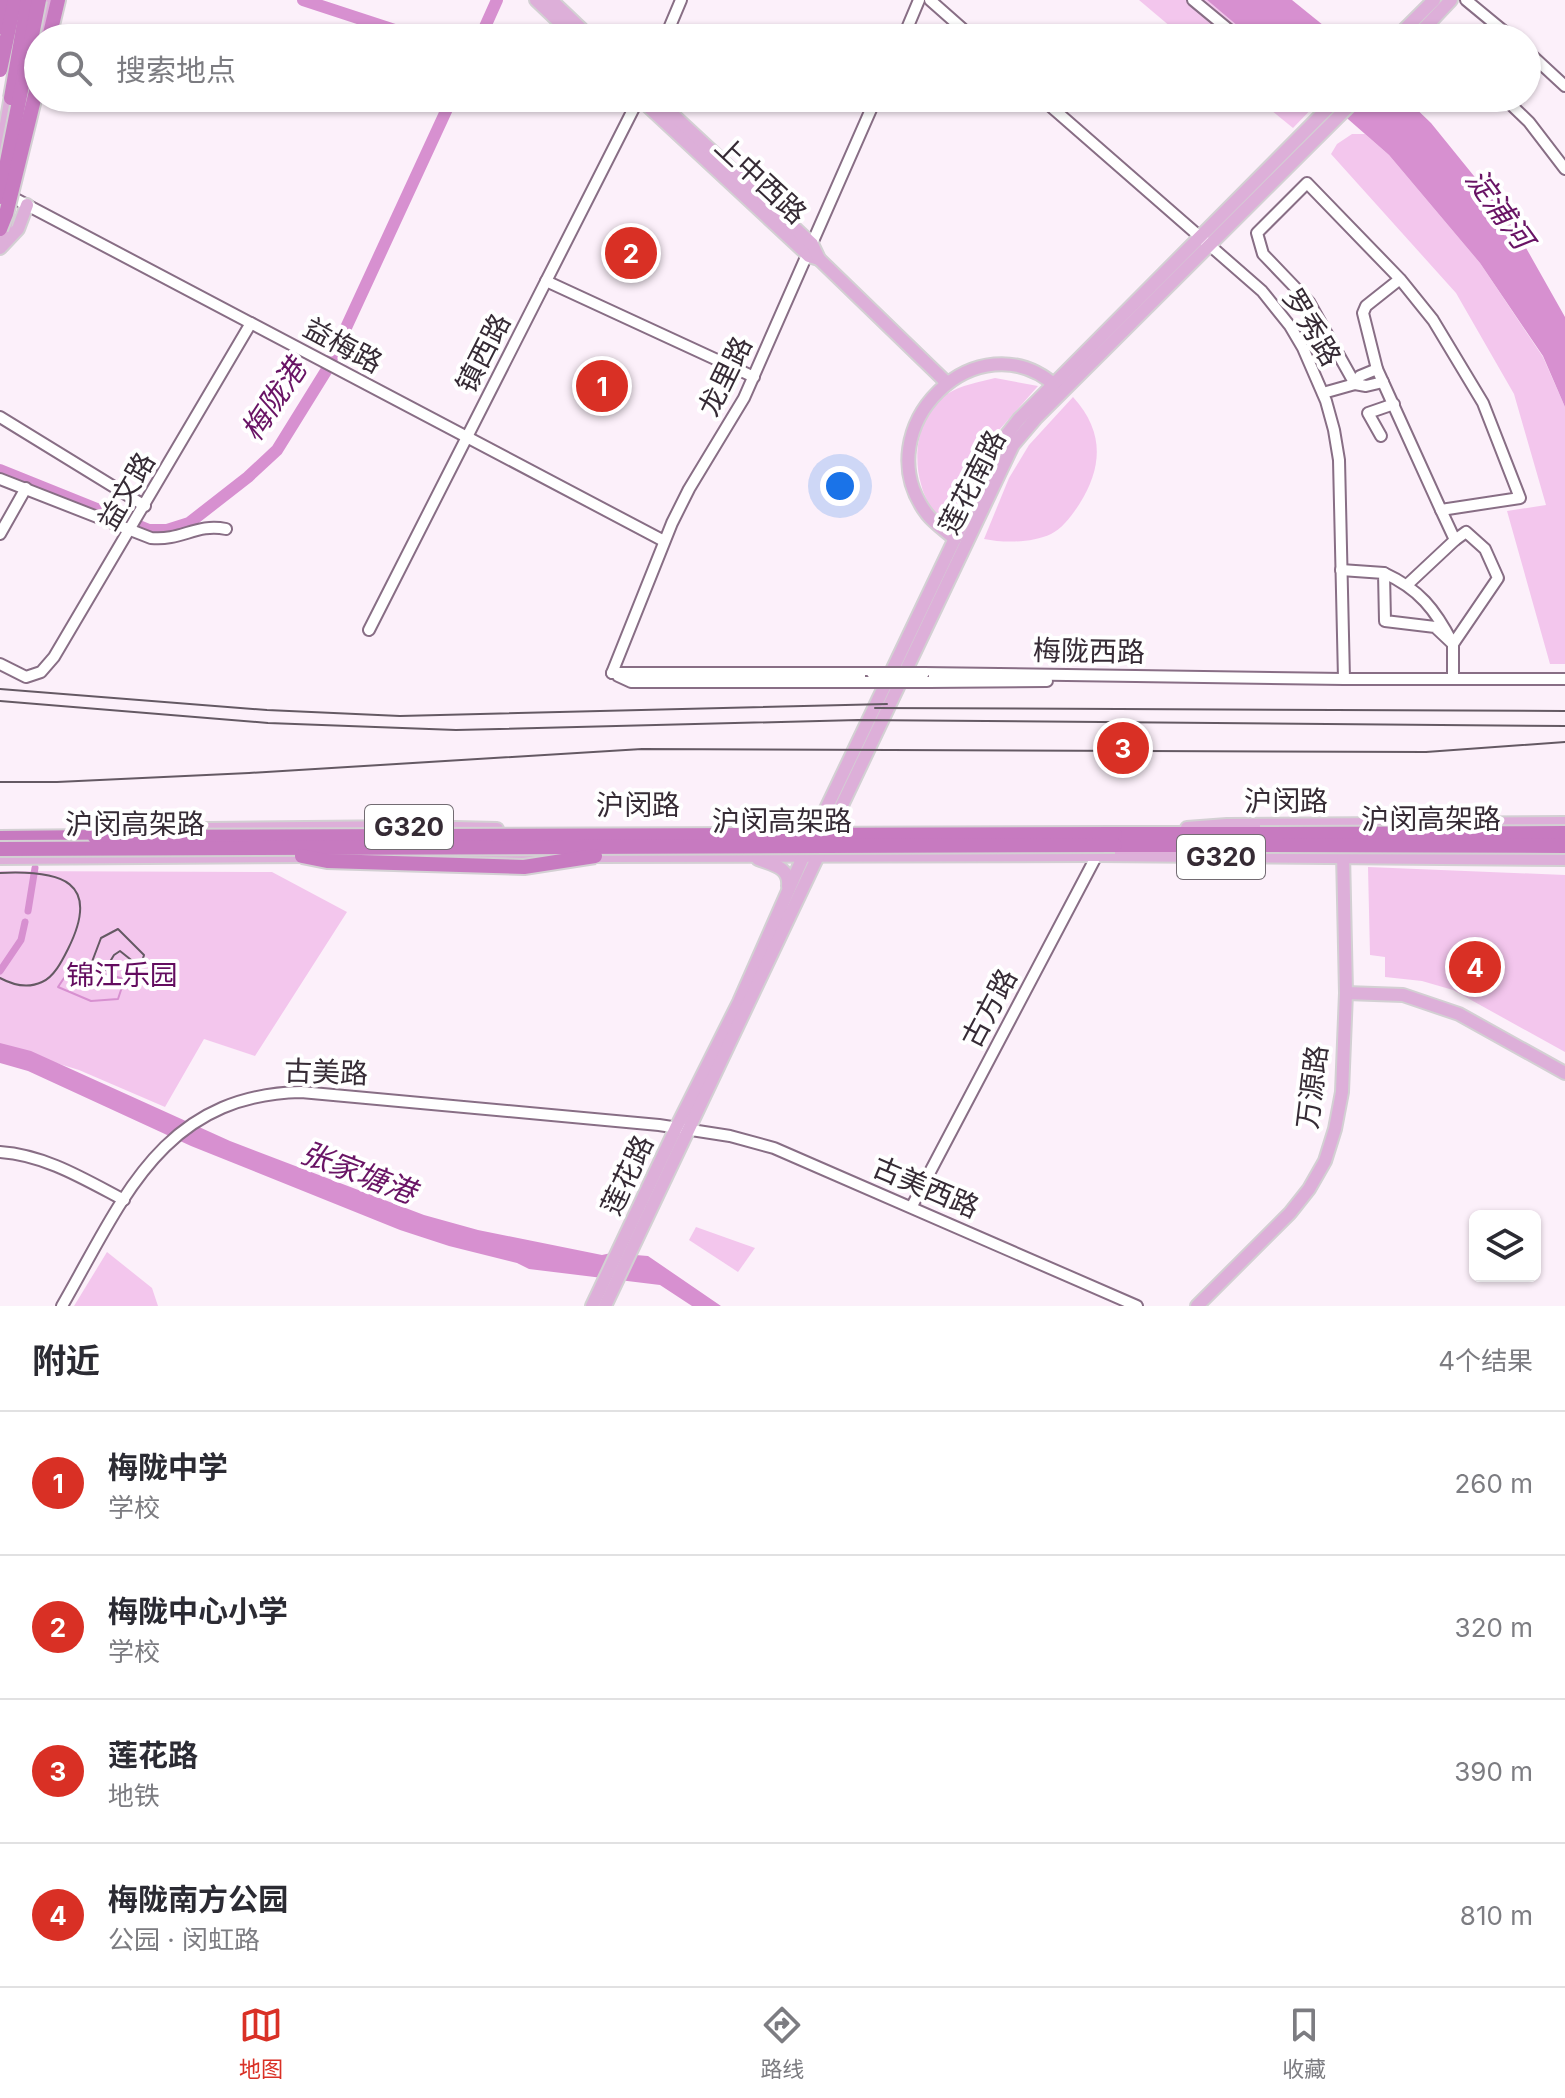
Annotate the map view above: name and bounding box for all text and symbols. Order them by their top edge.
search box [24,24,1541,112]
icon: search [52,46,96,90]
text: 搜索地点 [116,52,236,88]
street label: 上中西路 [708,129,814,231]
water label: 淀浦河 [1459,161,1544,259]
pin: 2 [605,223,657,283]
street label: 罗秀路 [1276,282,1348,372]
street label: 镇西路 [449,308,517,398]
street label: 益梅路 [298,310,388,380]
street label: 龙里路 [691,331,759,421]
water label: 梅陇港 [233,349,315,447]
pin: 1 [576,356,628,416]
street label: 莲花南路 [931,424,1013,540]
street label: 益文路 [90,446,162,536]
your location [820,466,860,506]
street label: 梅陇西路 [1033,633,1145,669]
pin: 3 [1097,718,1149,778]
street label: 沪闵路 [1244,784,1328,818]
street label: 沪闵路 [596,788,680,822]
street label: 沪闵高架路 [1361,802,1501,836]
street label: 沪闵高架路 [712,804,852,838]
road number: G320 [365,805,453,849]
street label: 沪闵高架路 [65,807,205,841]
road number: G320 [1177,835,1265,879]
pin: 4 [1449,937,1501,997]
park label: 锦江乐园 [66,958,178,992]
street label: 古方路 [954,963,1024,1053]
street label: 万源路 [1290,1043,1334,1131]
street label: 古美路 [283,1054,369,1090]
street label: 莲花路 [594,1130,660,1220]
water label: 张家塘港 [296,1134,425,1212]
street label: 古美西路 [868,1149,984,1225]
map controls [1469,1210,1541,1282]
button: layers [1469,1210,1541,1282]
text: 附近 [32,1340,100,1381]
text: 4个结果 [1438,1345,1533,1376]
text: 梅陇中学 [108,1449,228,1485]
text: 1 [52,1468,64,1499]
text: 260 m [1455,1468,1533,1499]
text: 学校 [108,1492,160,1523]
text: 梅陇中心小学 [108,1593,288,1629]
text: 2 [50,1612,66,1643]
text: 320 m [1455,1612,1533,1643]
text: 学校 [108,1636,160,1667]
text: 莲花路 [108,1737,198,1773]
text: 3 [50,1756,66,1787]
text: 390 m [1454,1756,1533,1787]
text: 地铁 [108,1780,160,1811]
text: 梅陇南方公园 [108,1881,288,1917]
text: 4 [49,1900,67,1931]
text: 810 m [1460,1900,1533,1931]
text: 公园 · 闵虹路 [108,1924,260,1955]
tab: 地图 [239,2003,283,2083]
tab: 路线 [760,2003,804,2083]
tab: 收藏 [1282,2003,1326,2083]

